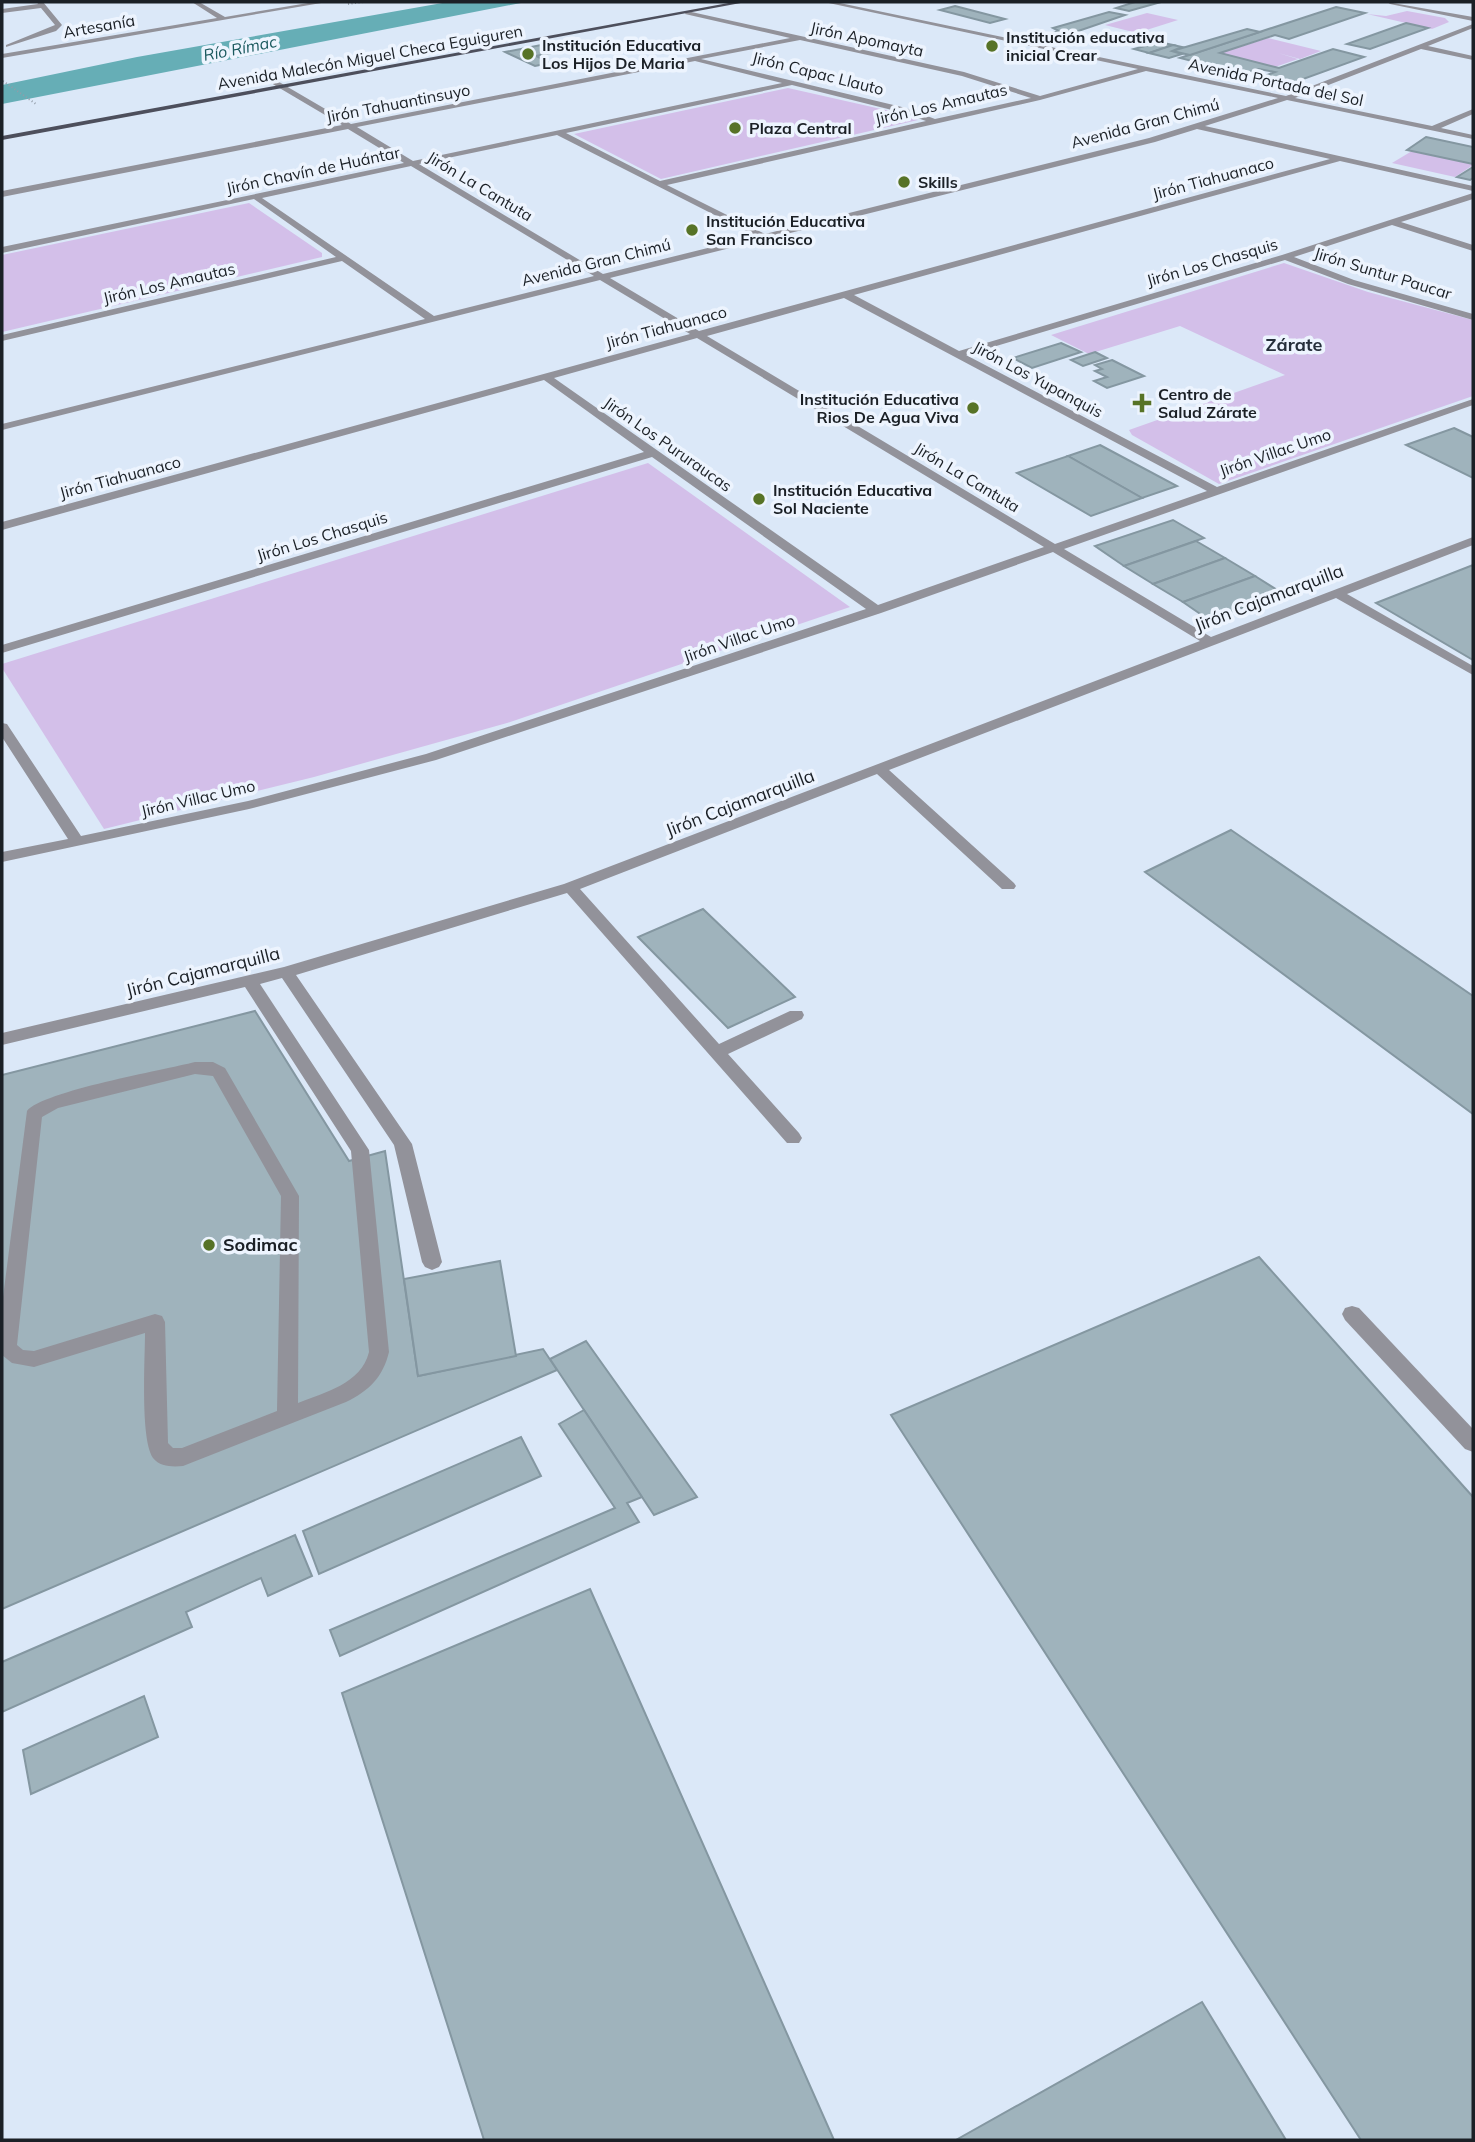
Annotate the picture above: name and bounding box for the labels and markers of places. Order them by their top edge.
place label: Institución educativa inicial Crear [1006,27,1165,65]
place label: Institución Educativa Los Hijos De Maria [542,35,701,73]
marker: Institución educativa inicial Crear [984,38,1000,54]
marker: Institución Educativa Los Hijos De Maria [520,46,536,62]
place label: Plaza Central [749,118,852,138]
marker: Plaza Central [727,120,743,136]
place label: Skills [918,172,958,192]
marker: Skills [896,174,912,190]
place label: Institución Educativa San Francisco [706,211,865,249]
marker: Institución Educativa San Francisco [684,222,700,238]
place label: Centro de Salud Zárate [1158,384,1257,422]
place label: Institución Educativa Rios De Agua Viva [800,389,959,427]
marker: Centro de Salud Zárate [1132,393,1152,413]
marker: Institución Educativa Rios De Agua Viva [965,400,981,416]
place label: Institución Educativa Sol Naciente [773,480,932,518]
marker: Institución Educativa Sol Naciente [751,491,767,507]
place label: Sodimac [223,1233,298,1256]
marker: Sodimac [201,1237,217,1253]

